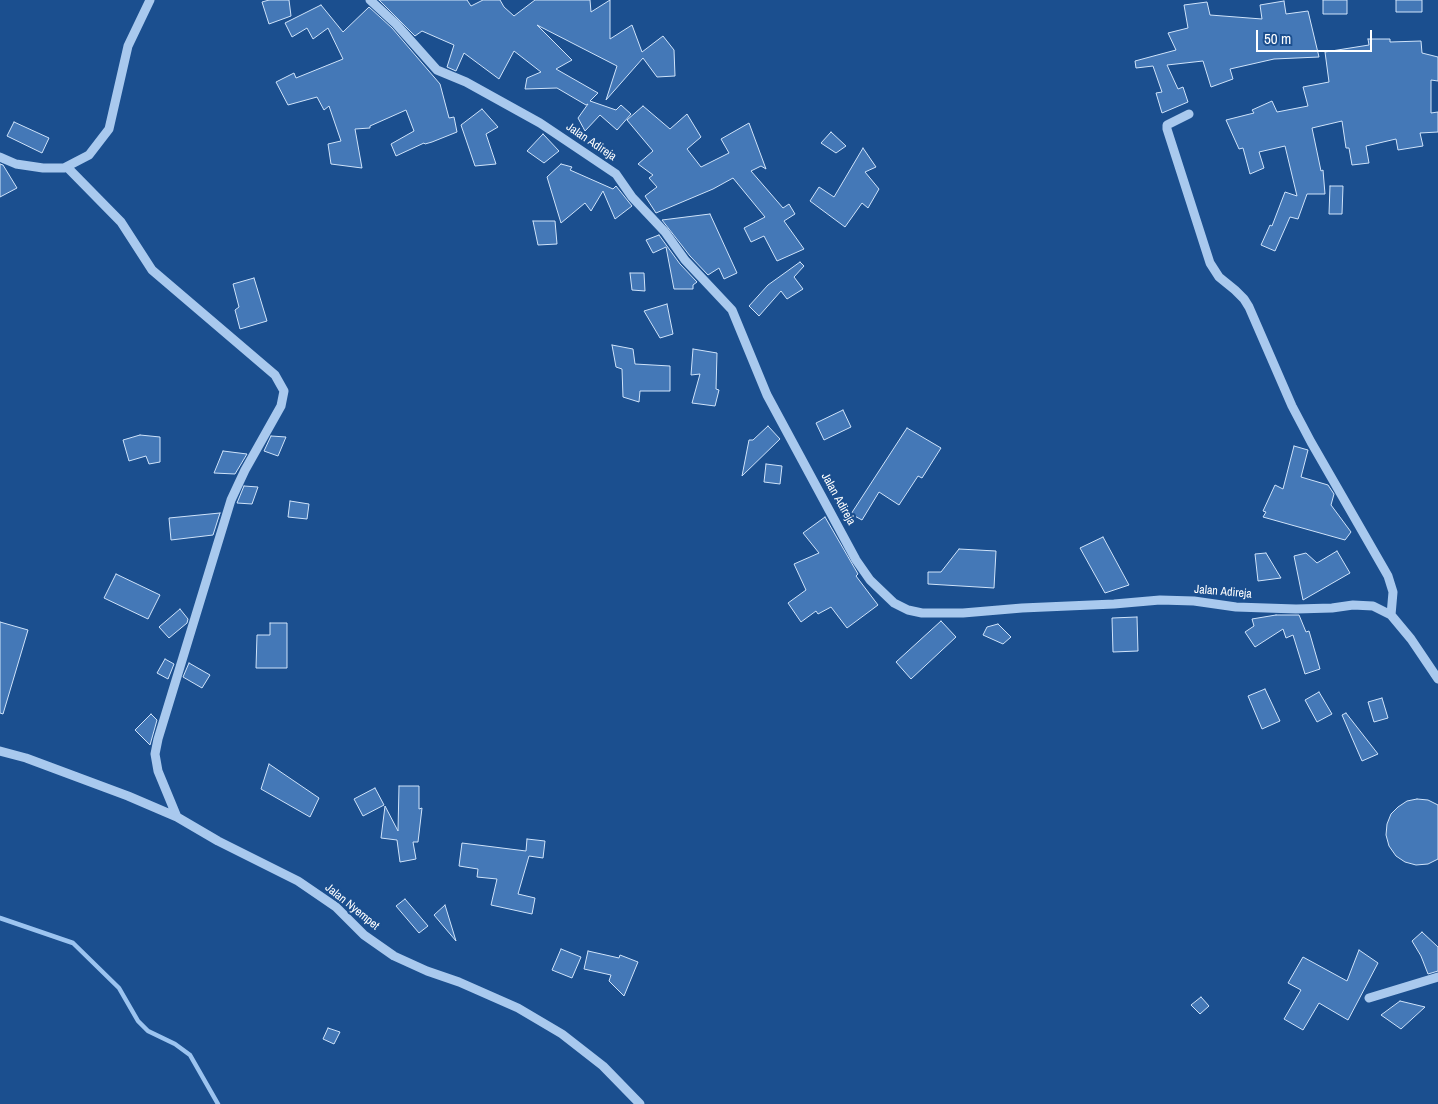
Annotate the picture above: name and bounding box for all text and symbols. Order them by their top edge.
scale bar [1258,20,1374,52]
text: 50 m [1264,28,1291,49]
street label: Jalan Adireja [563,120,619,164]
street label: Jalan Adireja [818,470,858,528]
street label: Jalan Adireja [1194,582,1252,602]
street label: Jalan Nyempet [322,881,382,933]

